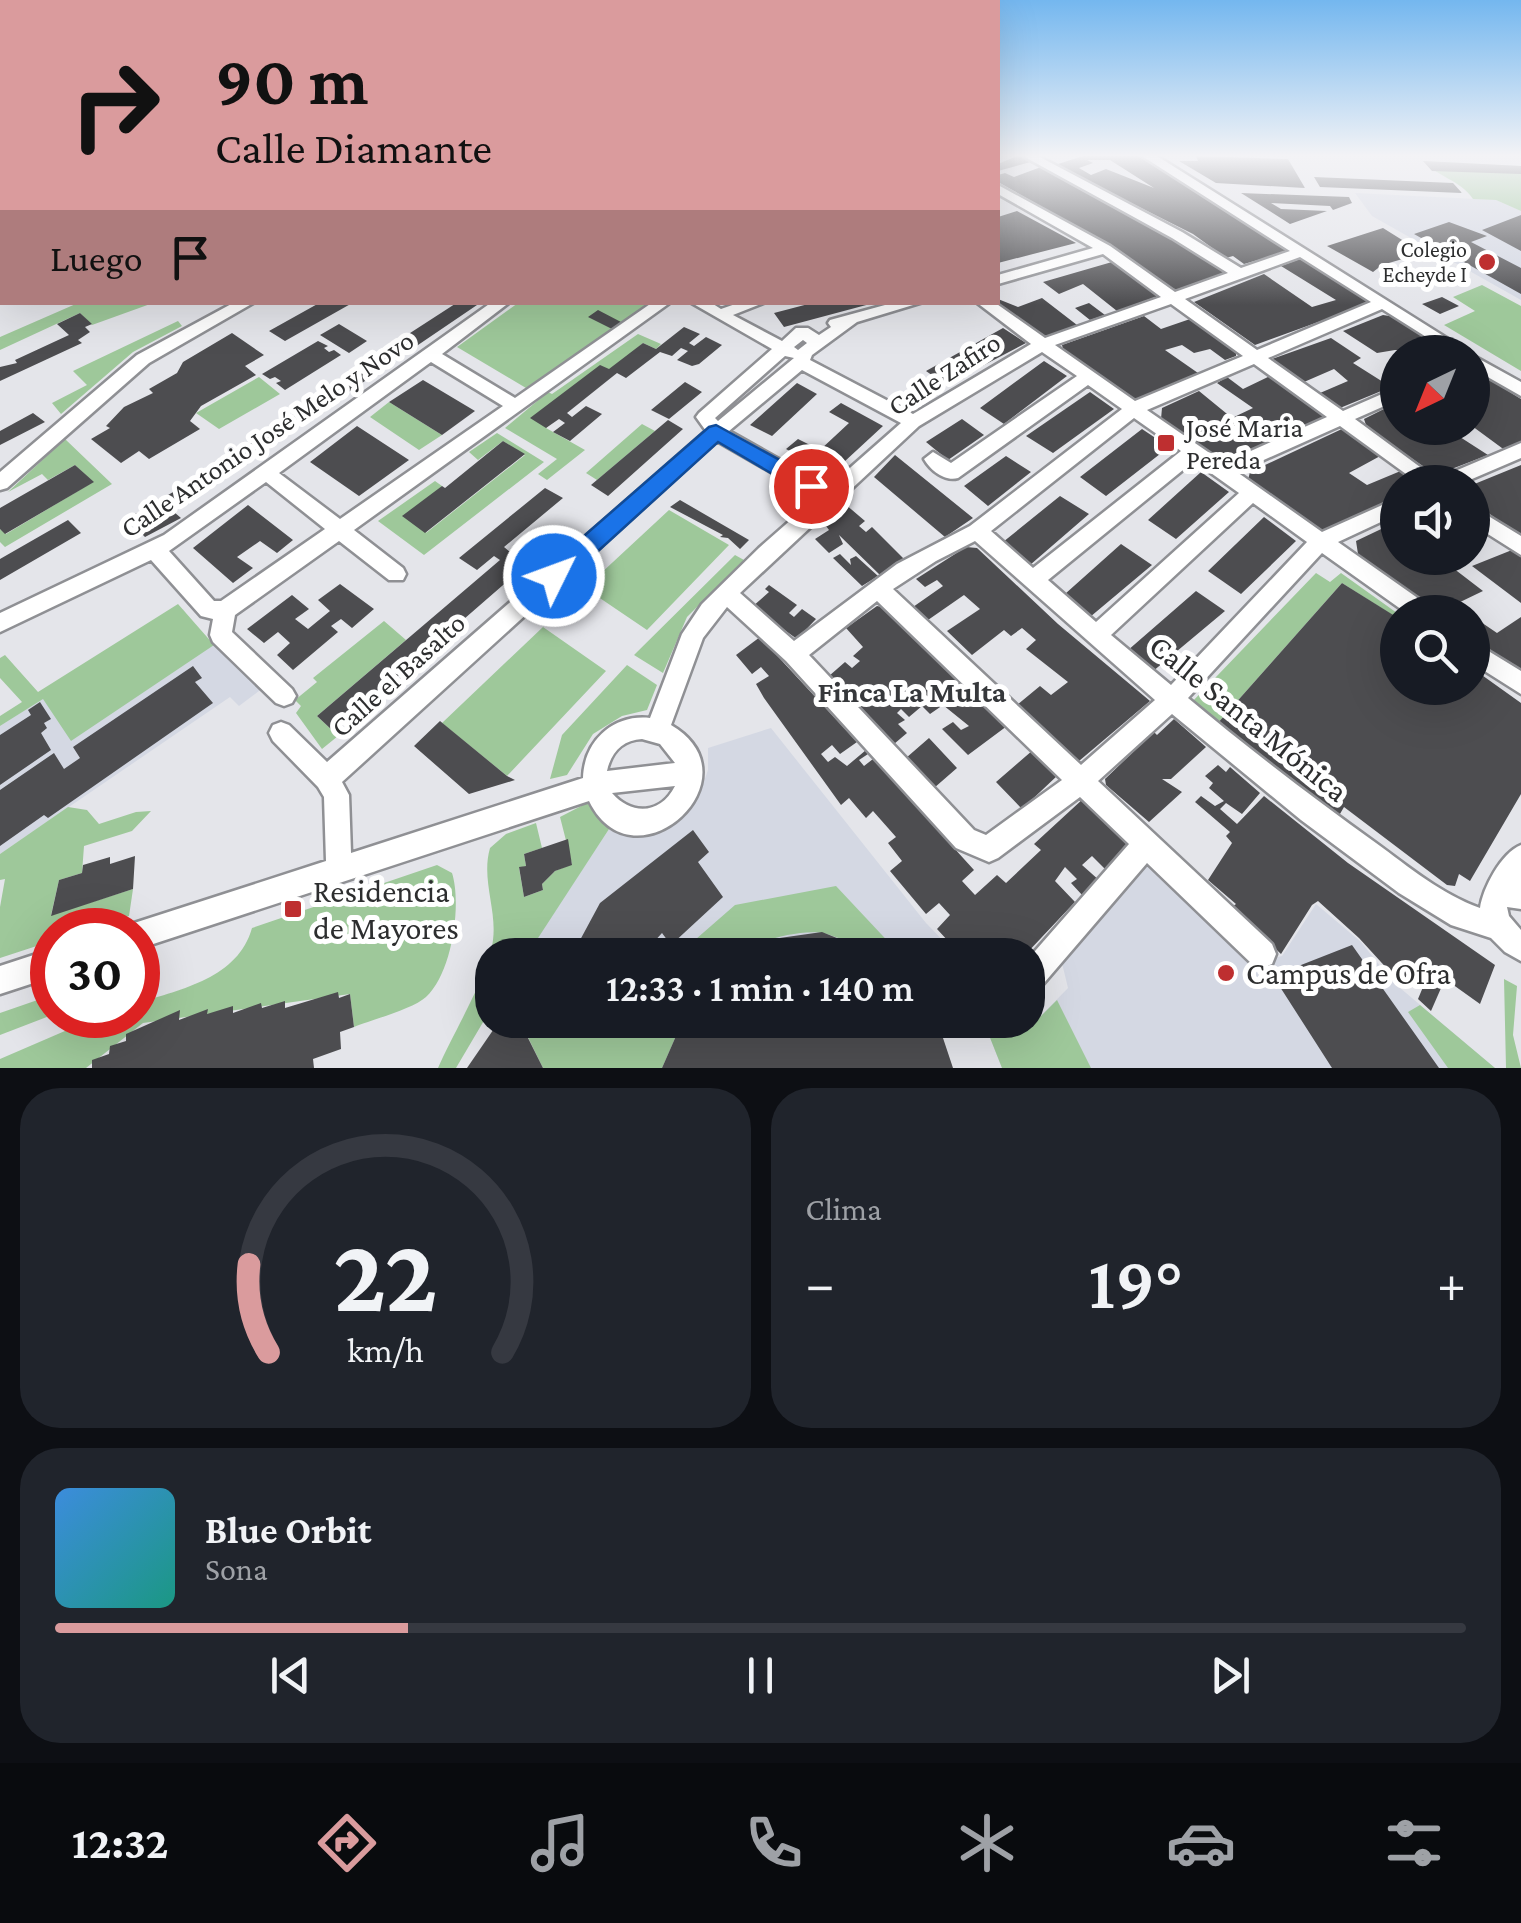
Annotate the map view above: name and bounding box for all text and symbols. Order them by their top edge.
icon: right [50,40,180,170]
text: 90 m [215,41,368,119]
text: Calle Diamante [215,123,492,173]
icon: arrive [163,230,218,285]
text: Luego [50,237,143,279]
place label: Colegio Echeyde I [1383,237,1467,287]
marker: Colegio Echeyde I [1476,251,1498,273]
street label: Calle Antonio José Melo y Novo [115,324,419,544]
street label: Calle Zafiro [882,326,1006,422]
north arrow [1380,335,1490,445]
map controls [1380,335,1490,705]
place label: José Maria Pereda [1183,412,1303,475]
marker: José Maria Pereda [1155,432,1177,454]
pin [769,444,854,529]
icon: arrive [784,459,839,514]
button: sound [1380,465,1490,575]
position arrow [502,524,606,628]
button: search [1380,595,1490,705]
street label: Calle el Basalto [325,607,471,743]
street label: Calle Santa Mónica [1143,627,1356,809]
district label: Finca La Multa [818,675,1007,708]
place label: Residencia de Mayores [313,873,459,946]
marker: Residencia de Mayores [282,898,304,920]
speed limit sign: 30 [30,908,160,1038]
place label: Campus de Ofra [1246,955,1451,991]
marker: Campus de Ofra [1215,962,1237,984]
text: 12:33 · 1 min · 140 m [606,967,914,1009]
text: Clima [806,1191,882,1227]
text: 22 [333,1217,438,1332]
text: 19° [1088,1241,1183,1324]
text: − [806,1253,835,1314]
text: + [1437,1253,1466,1314]
text: km/h [347,1330,424,1370]
text: Blue Orbit [205,1509,372,1551]
text: Sona [205,1551,268,1587]
icon: previous [263,1648,318,1703]
icon: pause [733,1648,788,1703]
icon: next [1203,1648,1258,1703]
icon: directions [312,1808,382,1878]
icon: music [525,1808,595,1878]
icon: phone [739,1808,809,1878]
icon: climate [952,1808,1022,1878]
icon: car [1166,1808,1236,1878]
icon: filters [1379,1808,1449,1878]
text: 12:32 [72,1818,169,1868]

